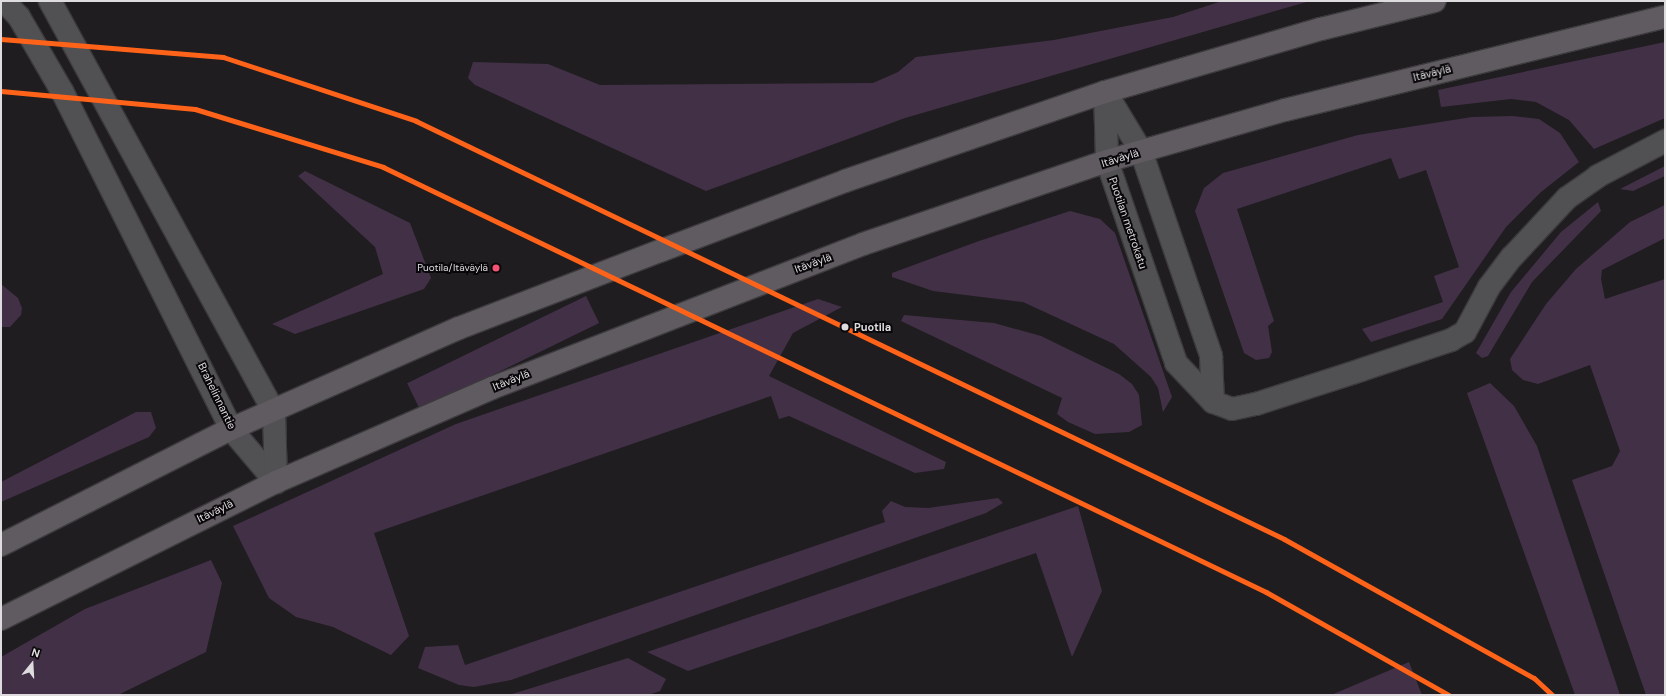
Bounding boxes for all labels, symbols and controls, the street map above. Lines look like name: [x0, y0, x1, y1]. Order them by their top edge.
street label: Itäväylä: [1412, 62, 1452, 84]
street label: Itäväylä: [1100, 146, 1140, 170]
street label: Puotilan metrokatu: [1106, 175, 1150, 271]
street label: Itäväylä: [793, 250, 833, 276]
place label: Puotila/Itäväylä: [417, 262, 488, 274]
marker: Puotila/Itäväylä: [491, 263, 501, 273]
marker: Puotila: [838, 320, 852, 334]
place label: Puotila: [854, 320, 891, 334]
street label: Brahelinnantie: [195, 361, 239, 431]
street label: Itäväylä: [491, 367, 531, 393]
street label: Itäväylä: [195, 497, 235, 525]
north arrow: [12, 644, 52, 684]
text: N: [30, 645, 42, 660]

